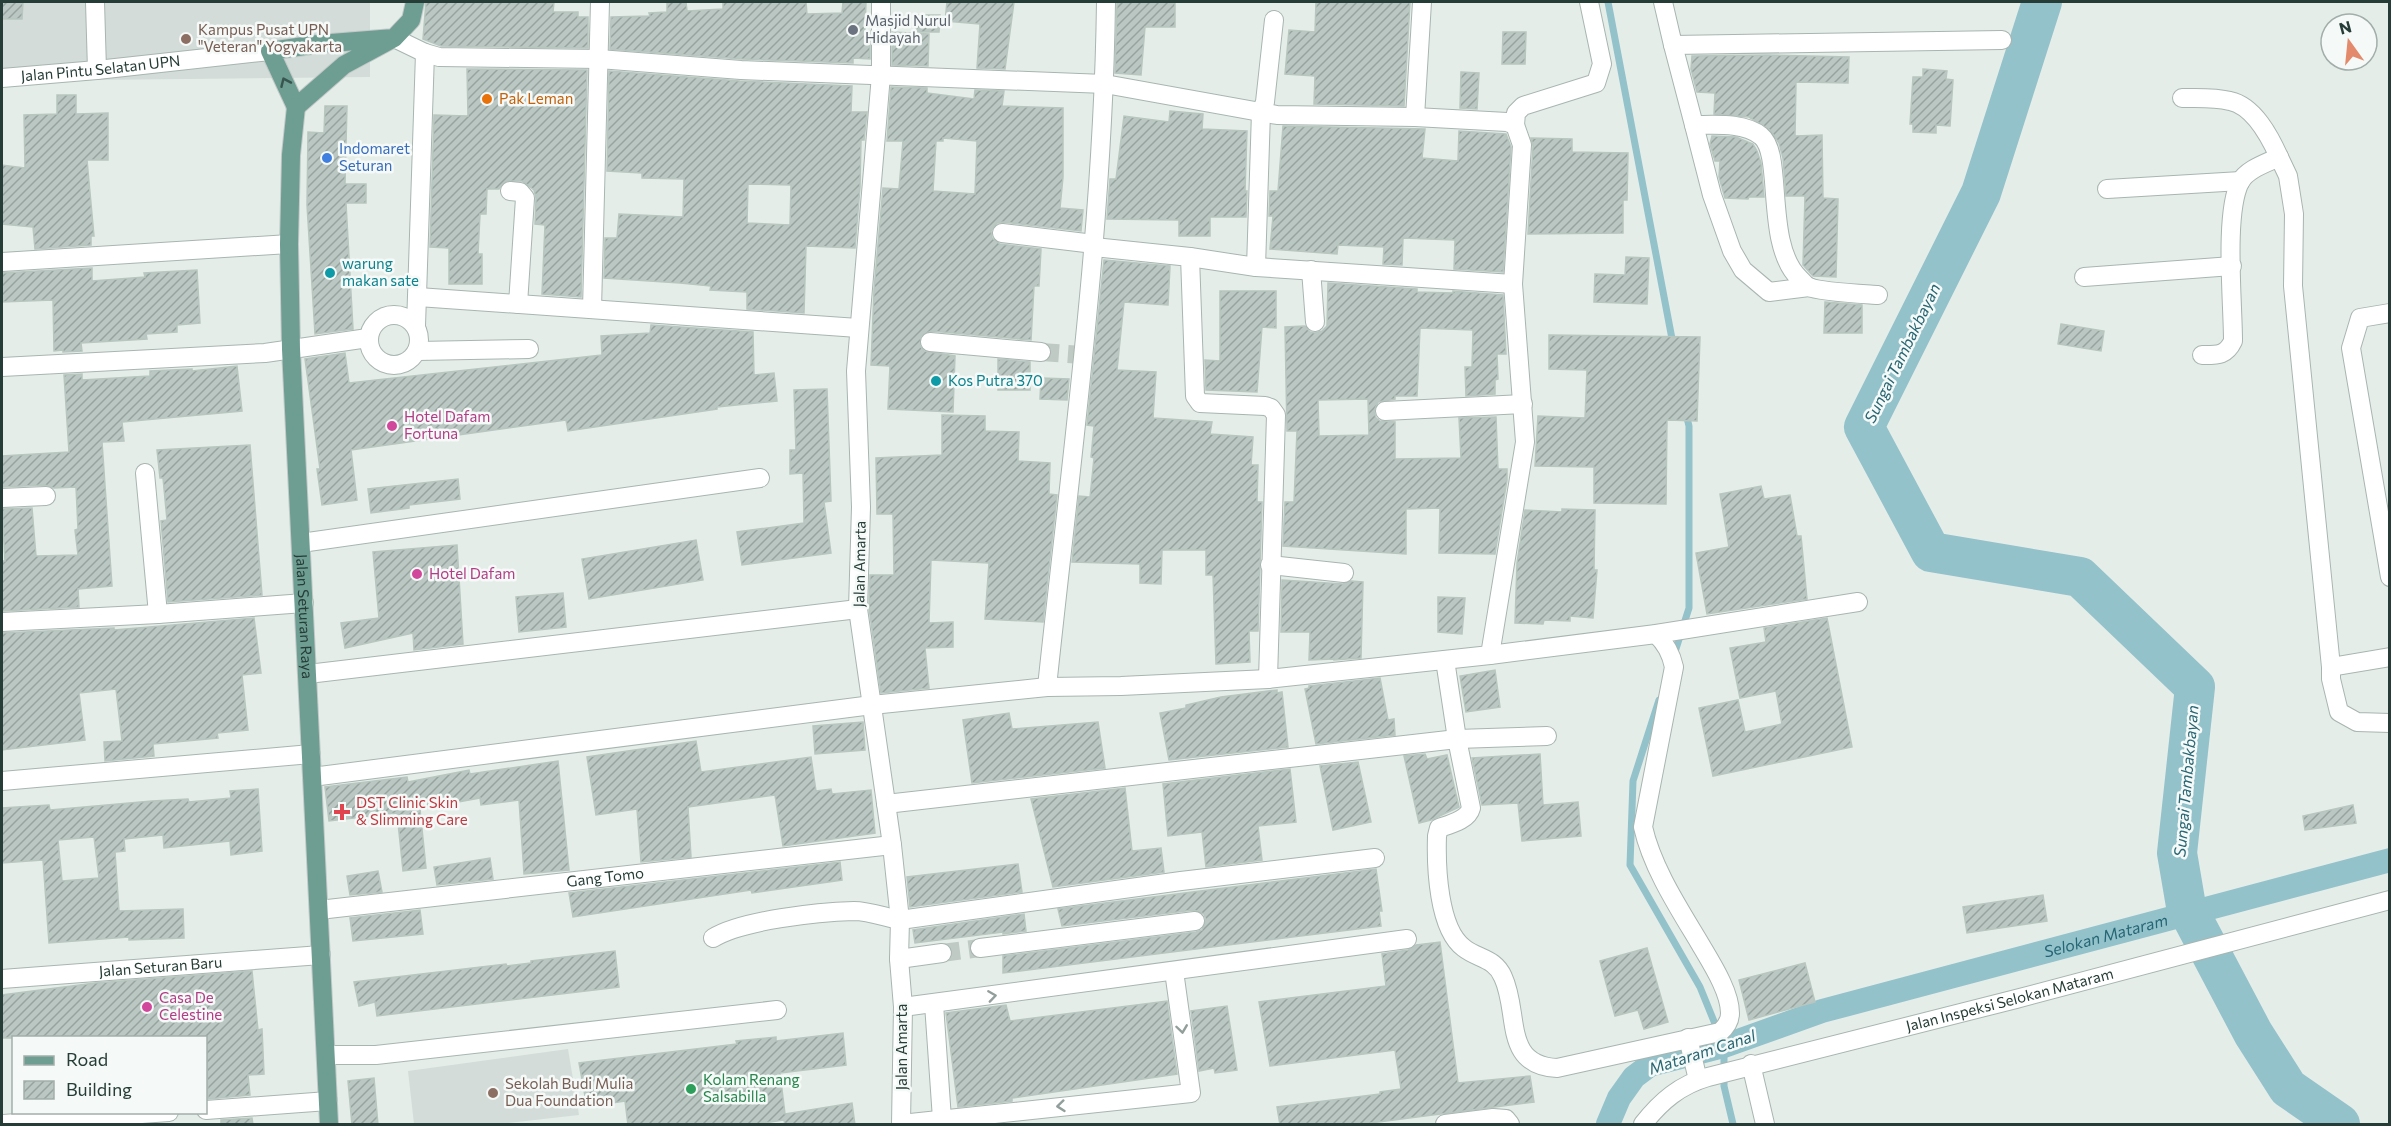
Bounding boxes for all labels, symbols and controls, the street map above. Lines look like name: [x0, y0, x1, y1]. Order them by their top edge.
place label: Masjid Nurul Hidayah: [865, 11, 951, 46]
north arrow: [2319, 12, 2379, 72]
text: N: [2337, 16, 2353, 38]
place label: Kampus Pusat UPN "Veteran" Yogyakarta: [198, 20, 342, 55]
marker: Masjid Nurul Hidayah: [846, 23, 860, 37]
marker: Kampus Pusat UPN "Veteran" Yogyakarta: [179, 32, 193, 46]
street label: Jalan Pintu Selatan UPN: [20, 51, 181, 84]
one-way arrow: [280, 78, 292, 89]
place label: Pak Leman: [499, 89, 573, 107]
marker: Pak Leman: [480, 92, 494, 106]
place label: Indomaret Seturan: [339, 139, 410, 174]
marker: Indomaret Seturan: [320, 151, 334, 165]
place label: warung makan sate: [342, 254, 419, 289]
marker: warung makan sate: [323, 266, 337, 280]
water label: Sungai Tambakbayan: [1860, 280, 1944, 425]
place label: Kos Putra 370: [948, 371, 1043, 389]
marker: Kos Putra 370: [929, 374, 943, 388]
place label: Hotel Dafam Fortuna: [404, 407, 490, 442]
marker: Hotel Dafam Fortuna: [385, 419, 399, 433]
street label: Jalan Amarta: [849, 521, 869, 607]
street label: Jalan Seturan Raya: [293, 553, 317, 679]
place label: Hotel Dafam: [429, 564, 515, 582]
marker: Hotel Dafam: [410, 567, 424, 581]
water label: Sungai Tambakbayan: [2169, 704, 2202, 858]
place label: DST Clinic Skin & Slimming Care: [356, 793, 468, 828]
marker: DST Clinic Skin & Slimming Care: [333, 803, 351, 821]
street label: Gang Tomo: [565, 863, 645, 890]
water label: Selokan Mataram: [2041, 910, 2170, 961]
street label: Jalan Seturan Baru: [98, 952, 223, 980]
street label: Jalan Inspeksi Selokan Mataram: [1904, 964, 2115, 1035]
place label: Casa De Celestine: [159, 988, 222, 1023]
one-way arrow: [987, 990, 996, 1002]
marker: Casa De Celestine: [140, 1000, 154, 1014]
street label: Jalan Amarta: [892, 1004, 910, 1090]
one-way arrow: [1176, 1024, 1188, 1033]
water label: Mataram Canal: [1646, 1025, 1758, 1078]
legend: [12, 1036, 207, 1114]
text: Road: [66, 1048, 108, 1070]
place label: Kolam Renang Salsabilla: [703, 1070, 800, 1105]
place label: Sekolah Budi Mulia Dua Foundation: [505, 1074, 633, 1109]
text: Building: [66, 1078, 132, 1100]
marker: Kolam Renang Salsabilla: [684, 1082, 698, 1096]
marker: Sekolah Budi Mulia Dua Foundation: [486, 1086, 500, 1100]
one-way arrow: [1057, 1099, 1066, 1112]

